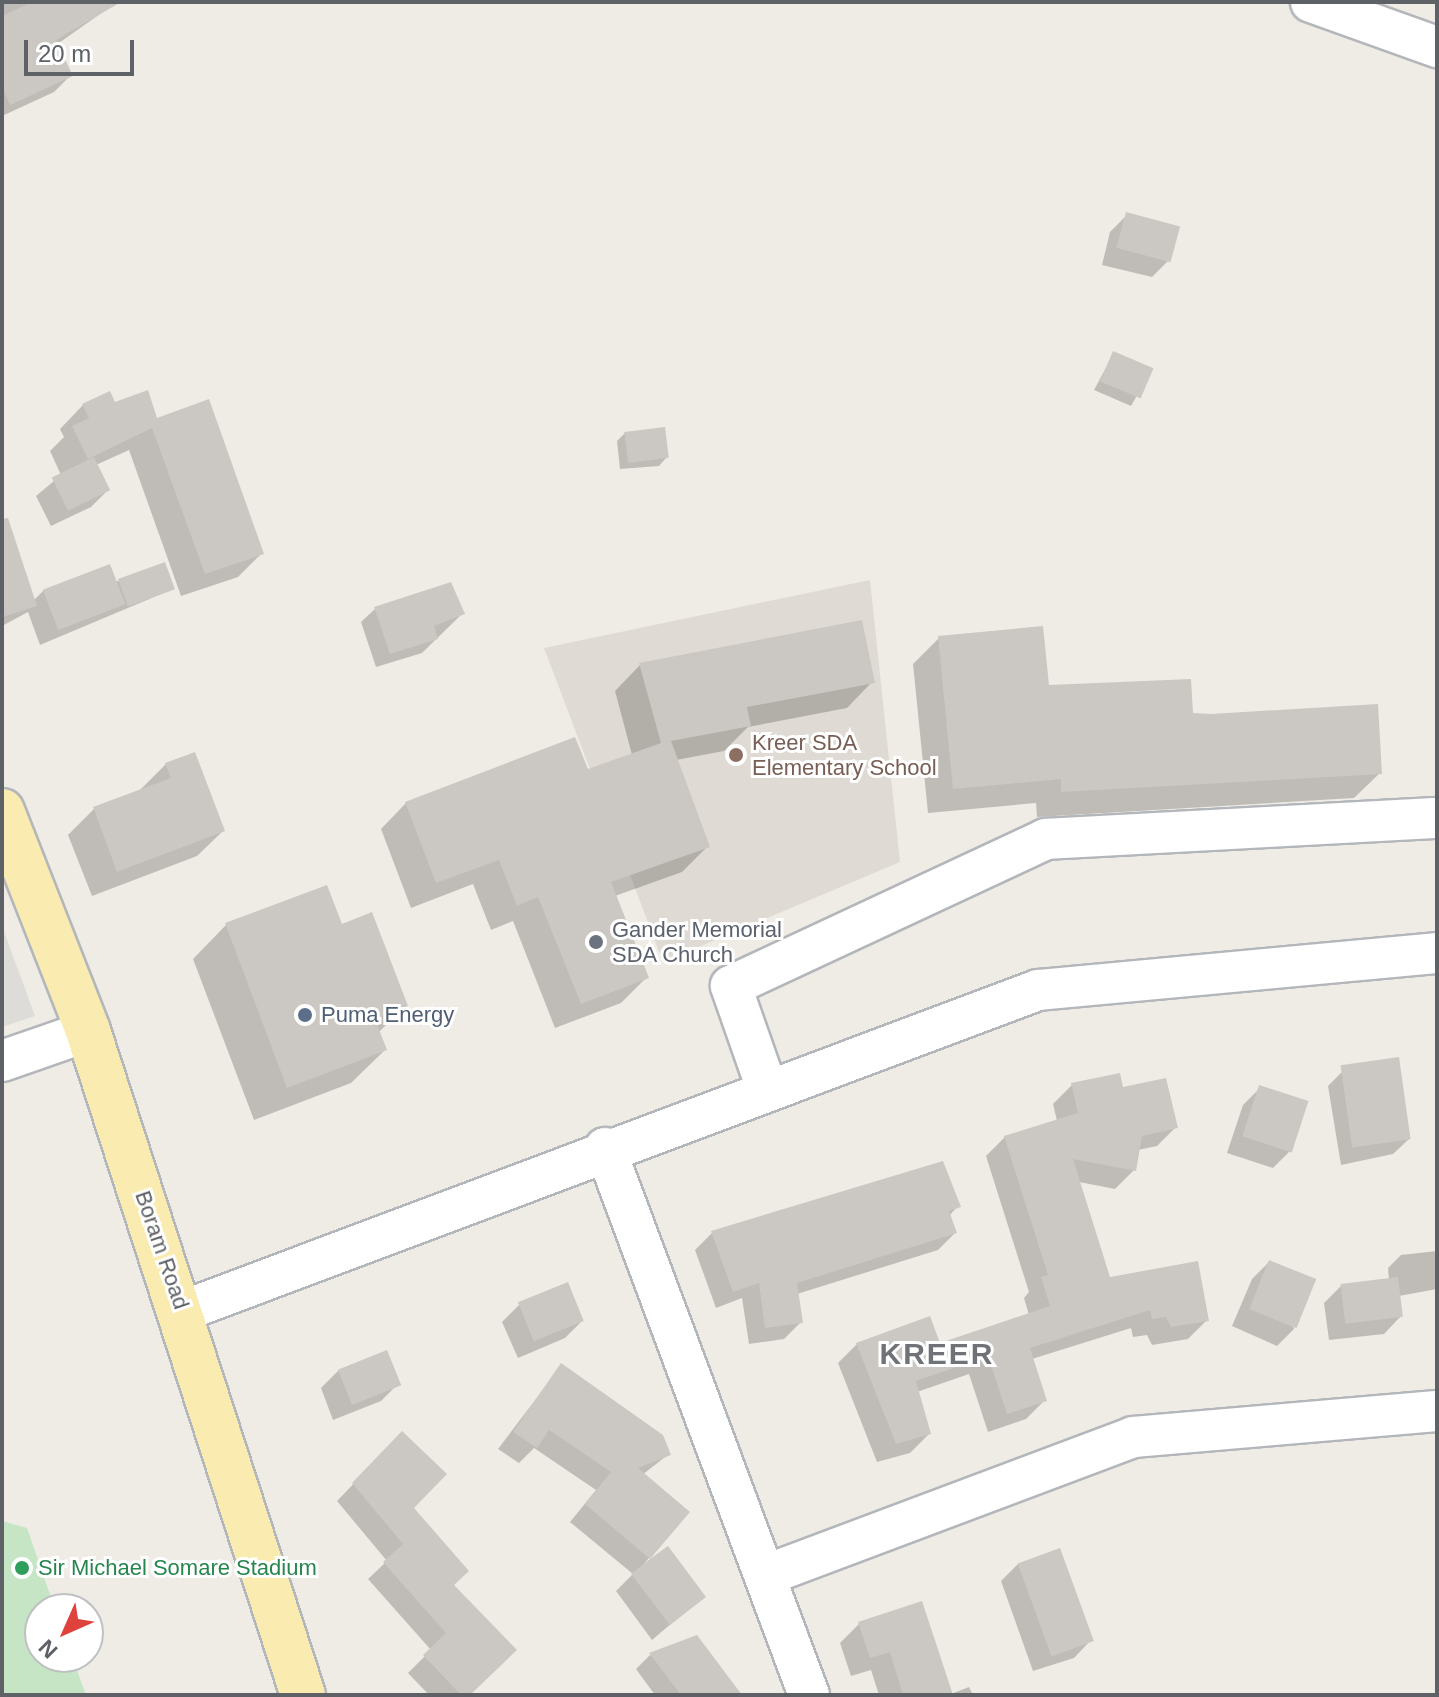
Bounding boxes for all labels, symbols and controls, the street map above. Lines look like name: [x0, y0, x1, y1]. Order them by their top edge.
scale bar: [28, 24, 138, 74]
text: 20 m: [38, 40, 91, 67]
place label: Kreer SDA Elementary School: [752, 729, 937, 780]
marker: Kreer SDA Elementary School: [727, 746, 745, 764]
place label: Gander Memorial SDA Church: [612, 916, 782, 968]
marker: Gander Memorial SDA Church: [587, 933, 605, 951]
place label: Puma Energy: [321, 1002, 454, 1028]
marker: Puma Energy: [296, 1006, 314, 1024]
street label: Boram Road: [129, 1187, 195, 1313]
district label: KREER: [879, 1336, 995, 1372]
place label: Sir Michael Somare Stadium: [38, 1555, 317, 1581]
marker: Sir Michael Somare Stadium: [13, 1559, 31, 1577]
north arrow: [24, 1593, 104, 1673]
text: N: [34, 1634, 63, 1663]

